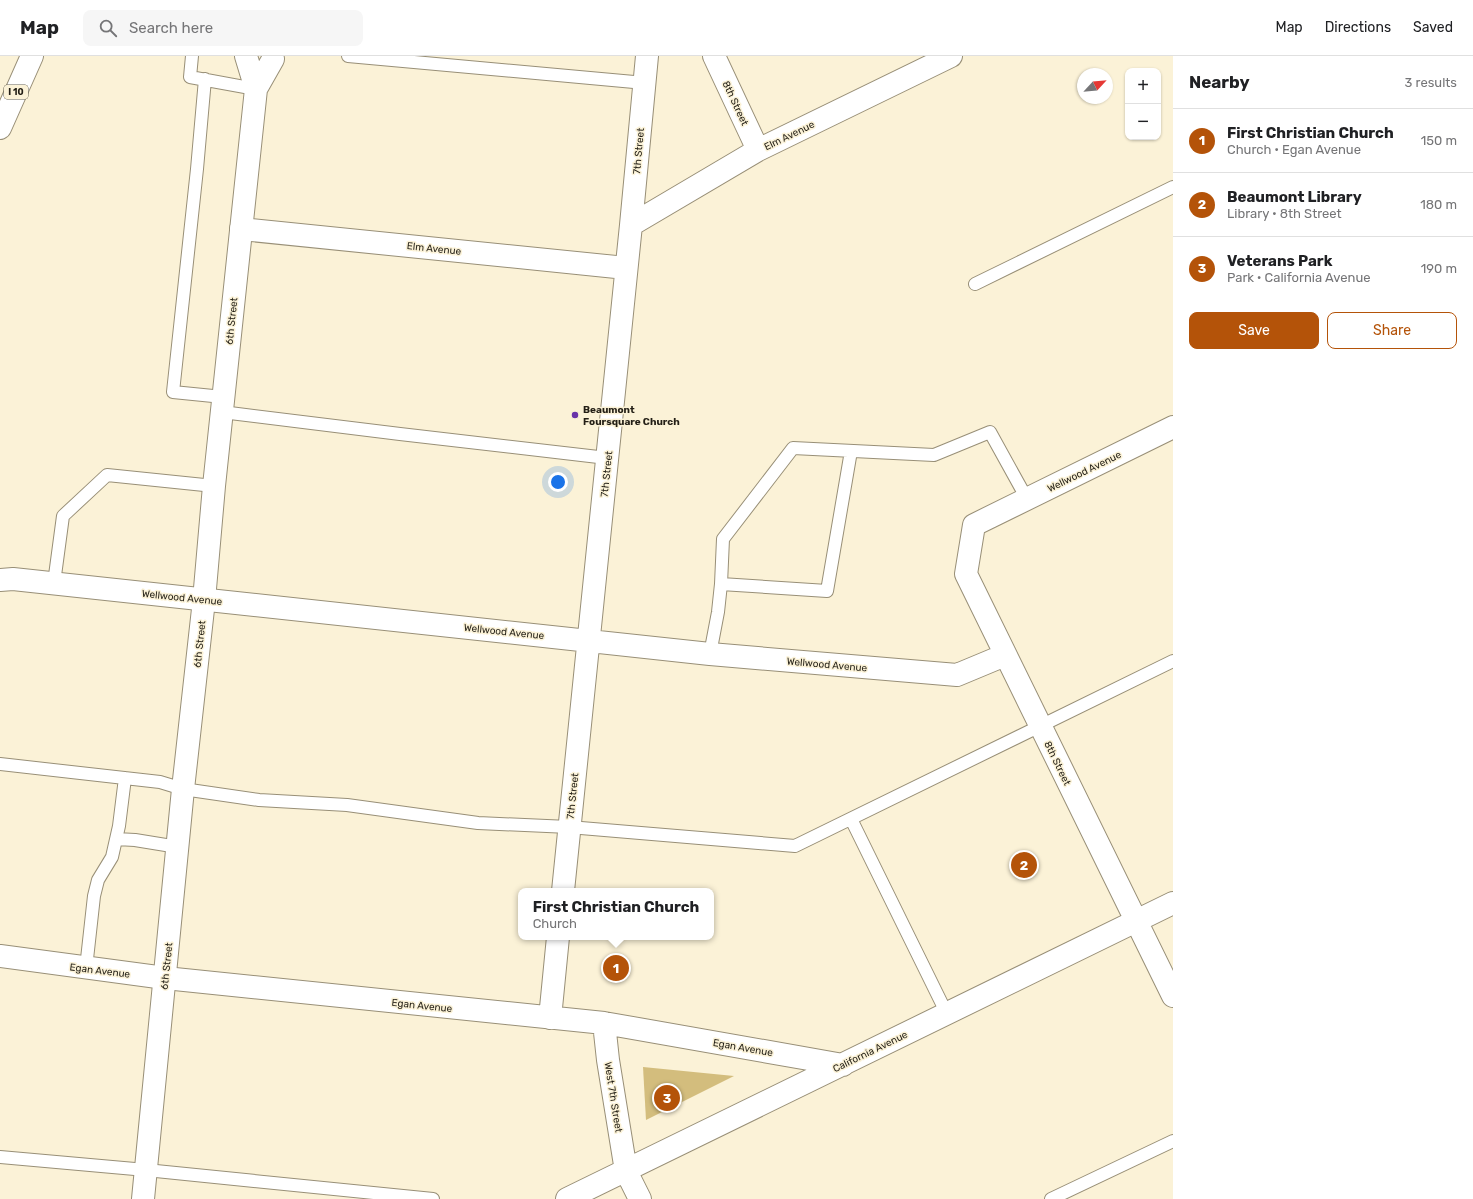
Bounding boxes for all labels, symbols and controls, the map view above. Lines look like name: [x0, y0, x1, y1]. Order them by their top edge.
search box: [83, 10, 363, 46]
text: Map: [20, 16, 59, 39]
icon: search: [97, 17, 119, 39]
text: Search here: [129, 19, 213, 37]
text: Map: [1276, 19, 1303, 36]
text: Directions: [1325, 19, 1391, 36]
text: Saved: [1413, 19, 1453, 36]
north arrow: [1077, 68, 1113, 104]
map controls: [1125, 68, 1161, 140]
button: +: [1125, 68, 1161, 104]
text: Nearby: [1189, 72, 1250, 92]
text: 3 results: [1405, 75, 1457, 90]
street label: 8th Street: [720, 79, 751, 128]
road number: I 10: [4, 85, 28, 99]
button: −: [1125, 104, 1161, 140]
street label: Elm Avenue: [762, 118, 817, 153]
text: First Christian Church: [1227, 124, 1394, 142]
street label: 7th Street: [631, 127, 647, 175]
text: 1: [1199, 133, 1205, 148]
text: 150 m: [1421, 133, 1457, 148]
text: Church · Egan Avenue: [1227, 142, 1361, 157]
text: Beaumont Library: [1227, 188, 1362, 206]
text: 2: [1198, 197, 1206, 212]
text: 180 m: [1420, 197, 1457, 212]
text: Library · 8th Street: [1227, 206, 1342, 221]
street label: Elm Avenue: [406, 240, 462, 258]
text: Veterans Park: [1227, 252, 1332, 270]
text: 3: [1198, 261, 1206, 276]
text: 190 m: [1421, 261, 1457, 276]
text: Park · California Avenue: [1227, 270, 1371, 285]
street label: 6th Street: [224, 297, 240, 345]
button: Save: [1189, 312, 1319, 349]
button: Share: [1327, 312, 1457, 349]
place label: Beaumont Foursquare Church: [583, 404, 680, 428]
marker: Beaumont Foursquare Church: [570, 410, 580, 420]
street label: Wellwood Avenue: [1045, 449, 1124, 495]
street label: 7th Street: [599, 450, 615, 498]
your location: [548, 472, 568, 492]
street label: Wellwood Avenue: [141, 588, 223, 608]
street label: 6th Street: [192, 620, 208, 668]
street label: Wellwood Avenue: [463, 622, 545, 642]
street label: Wellwood Avenue: [786, 655, 868, 675]
street label: 8th Street: [1041, 739, 1073, 788]
street label: 7th Street: [565, 772, 581, 820]
pin: 2: [1011, 850, 1037, 880]
popup: [518, 888, 714, 940]
text: First Christian Church: [533, 898, 699, 916]
text: Church: [533, 916, 577, 931]
street label: 6th Street: [159, 942, 175, 990]
pin: 1: [603, 953, 629, 983]
street label: Egan Avenue: [69, 961, 131, 981]
street label: Egan Avenue: [391, 997, 453, 1015]
street label: California Avenue: [831, 1028, 910, 1075]
street label: Egan Avenue: [712, 1037, 774, 1059]
street label: West 7th Street: [602, 1061, 625, 1133]
pin: 3: [654, 1083, 680, 1113]

